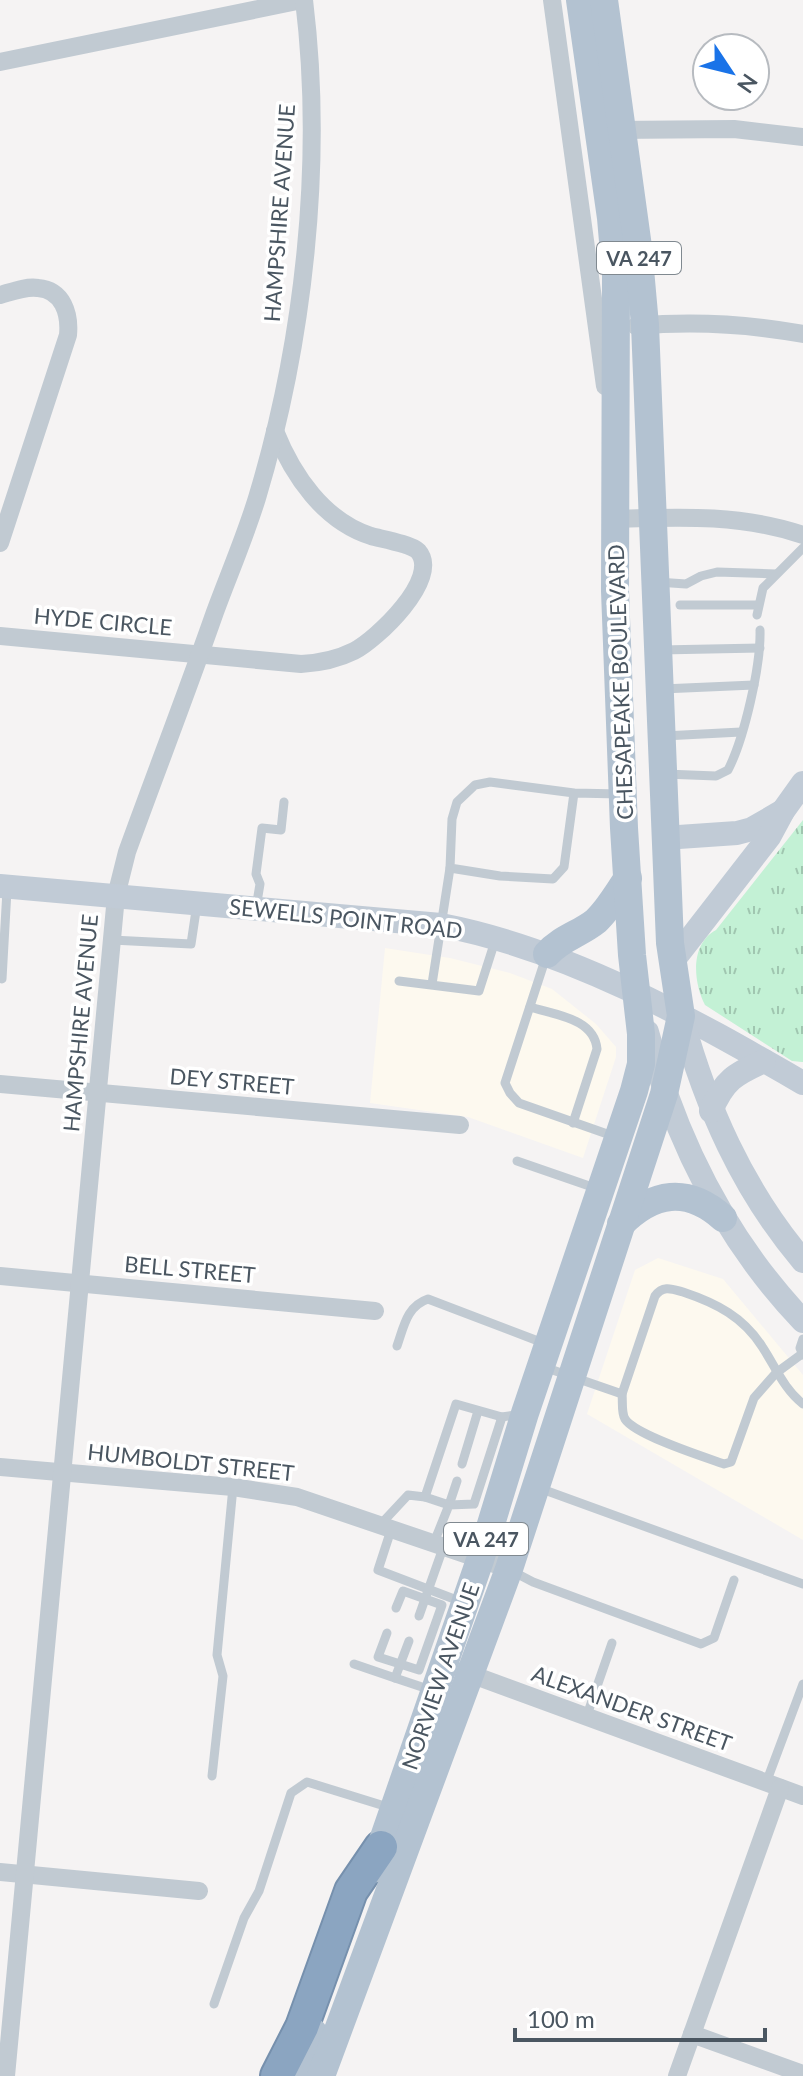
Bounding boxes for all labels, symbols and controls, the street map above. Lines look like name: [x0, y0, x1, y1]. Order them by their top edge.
north arrow: [691, 32, 771, 112]
text: N: [732, 69, 764, 98]
street label: HAMPSHIRE AVENUE: [258, 103, 300, 323]
road number: VA 247: [597, 242, 681, 274]
street label: CHESAPEAKE BOULEVARD: [602, 544, 638, 820]
street label: HYDE CIRCLE: [33, 602, 173, 640]
street label: SEWELLS POINT ROAD: [228, 892, 464, 944]
street label: HAMPSHIRE AVENUE: [57, 913, 103, 1133]
street label: DEY STREET: [169, 1062, 295, 1100]
street label: BELL STREET: [123, 1250, 257, 1288]
street label: HUMBOLDT STREET: [86, 1438, 296, 1486]
road number: VA 247: [444, 1523, 528, 1555]
street label: NORVIEW AVENUE: [395, 1579, 485, 1773]
street label: ALEXANDER STREET: [528, 1659, 736, 1757]
scale bar: [515, 1992, 765, 2042]
text: 100 m: [527, 2004, 595, 2033]

